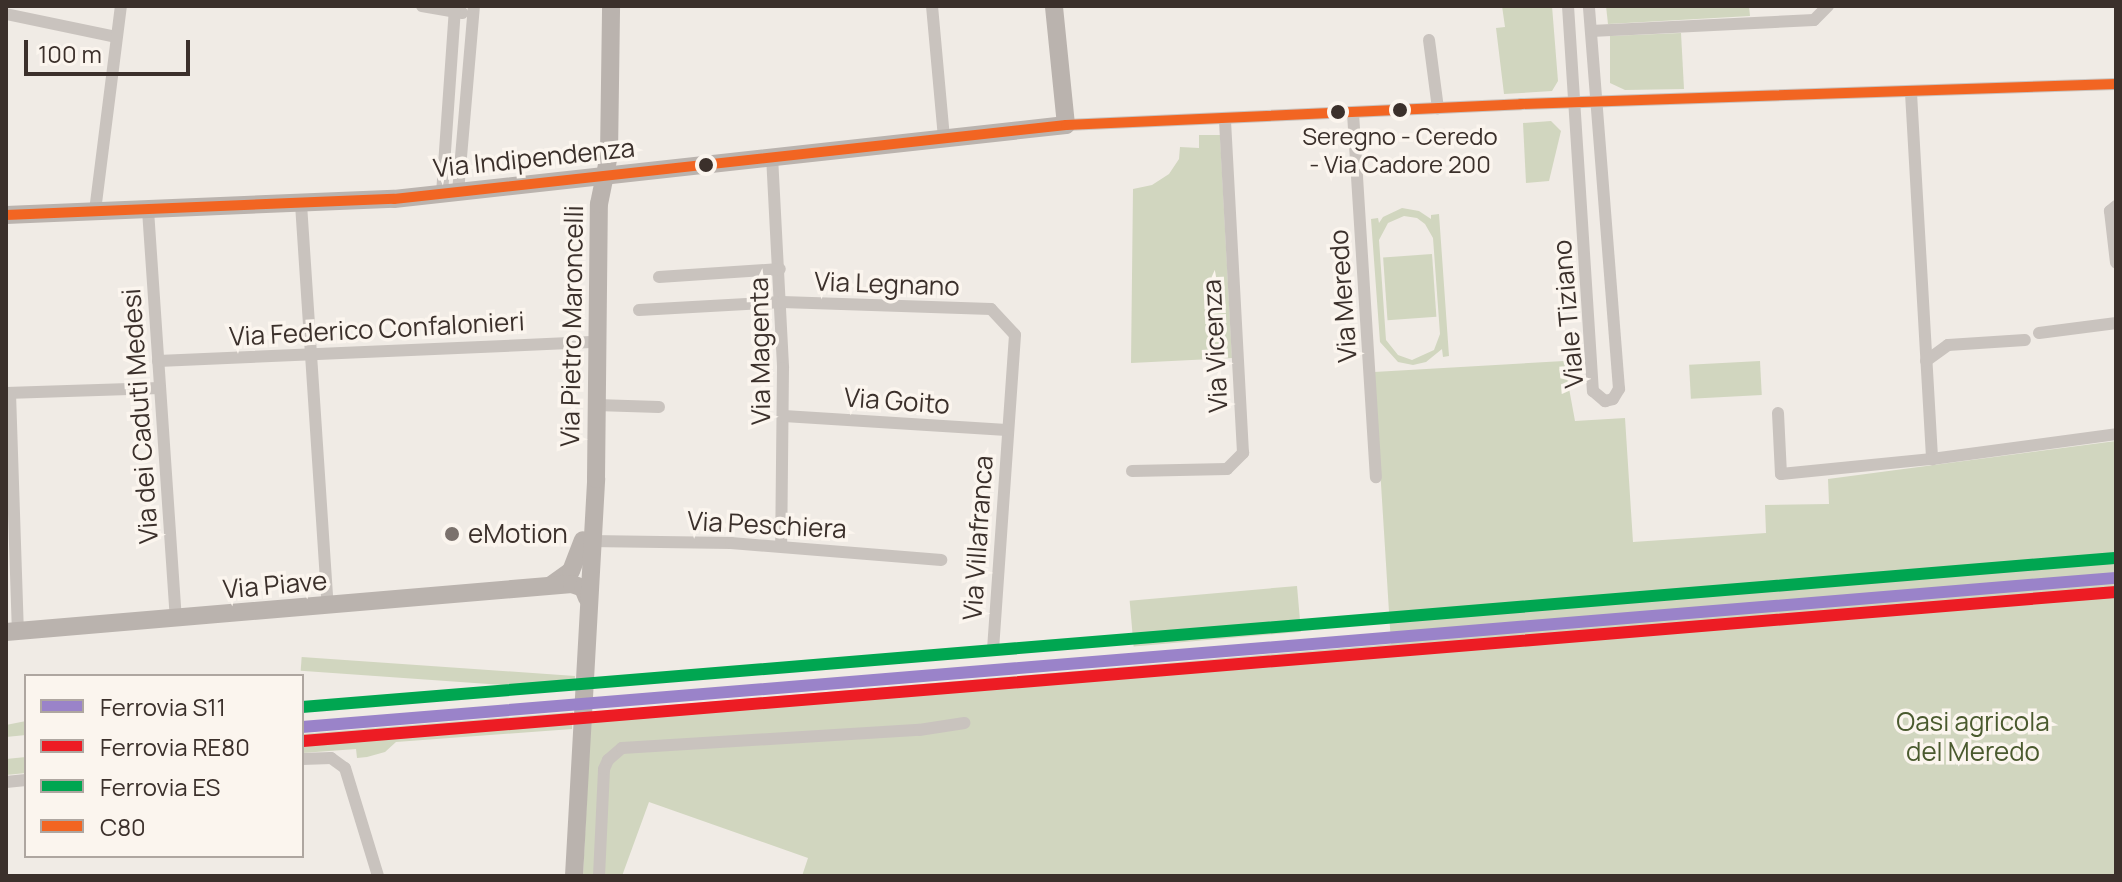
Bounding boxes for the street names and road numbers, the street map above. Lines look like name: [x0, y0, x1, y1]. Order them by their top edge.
street label: Via Indipendenza: [432, 132, 636, 184]
street label: Via Pietro Maroncelli: [554, 205, 590, 447]
street label: Via Meredo: [1323, 229, 1363, 363]
street label: Viale Tiziano: [1546, 239, 1590, 389]
street label: Via Legnano: [814, 266, 960, 302]
street label: Via Magenta: [743, 277, 777, 425]
street label: Via Vicenza: [1196, 278, 1234, 414]
street label: Via dei Caduti Medesi: [116, 287, 164, 545]
street label: Via Federico Confalonieri: [229, 306, 525, 352]
street label: Via Goito: [843, 382, 951, 420]
street label: Via Villafranca: [957, 454, 999, 622]
street label: Via Peschiera: [686, 505, 848, 545]
street label: Via Piave: [222, 565, 328, 605]

